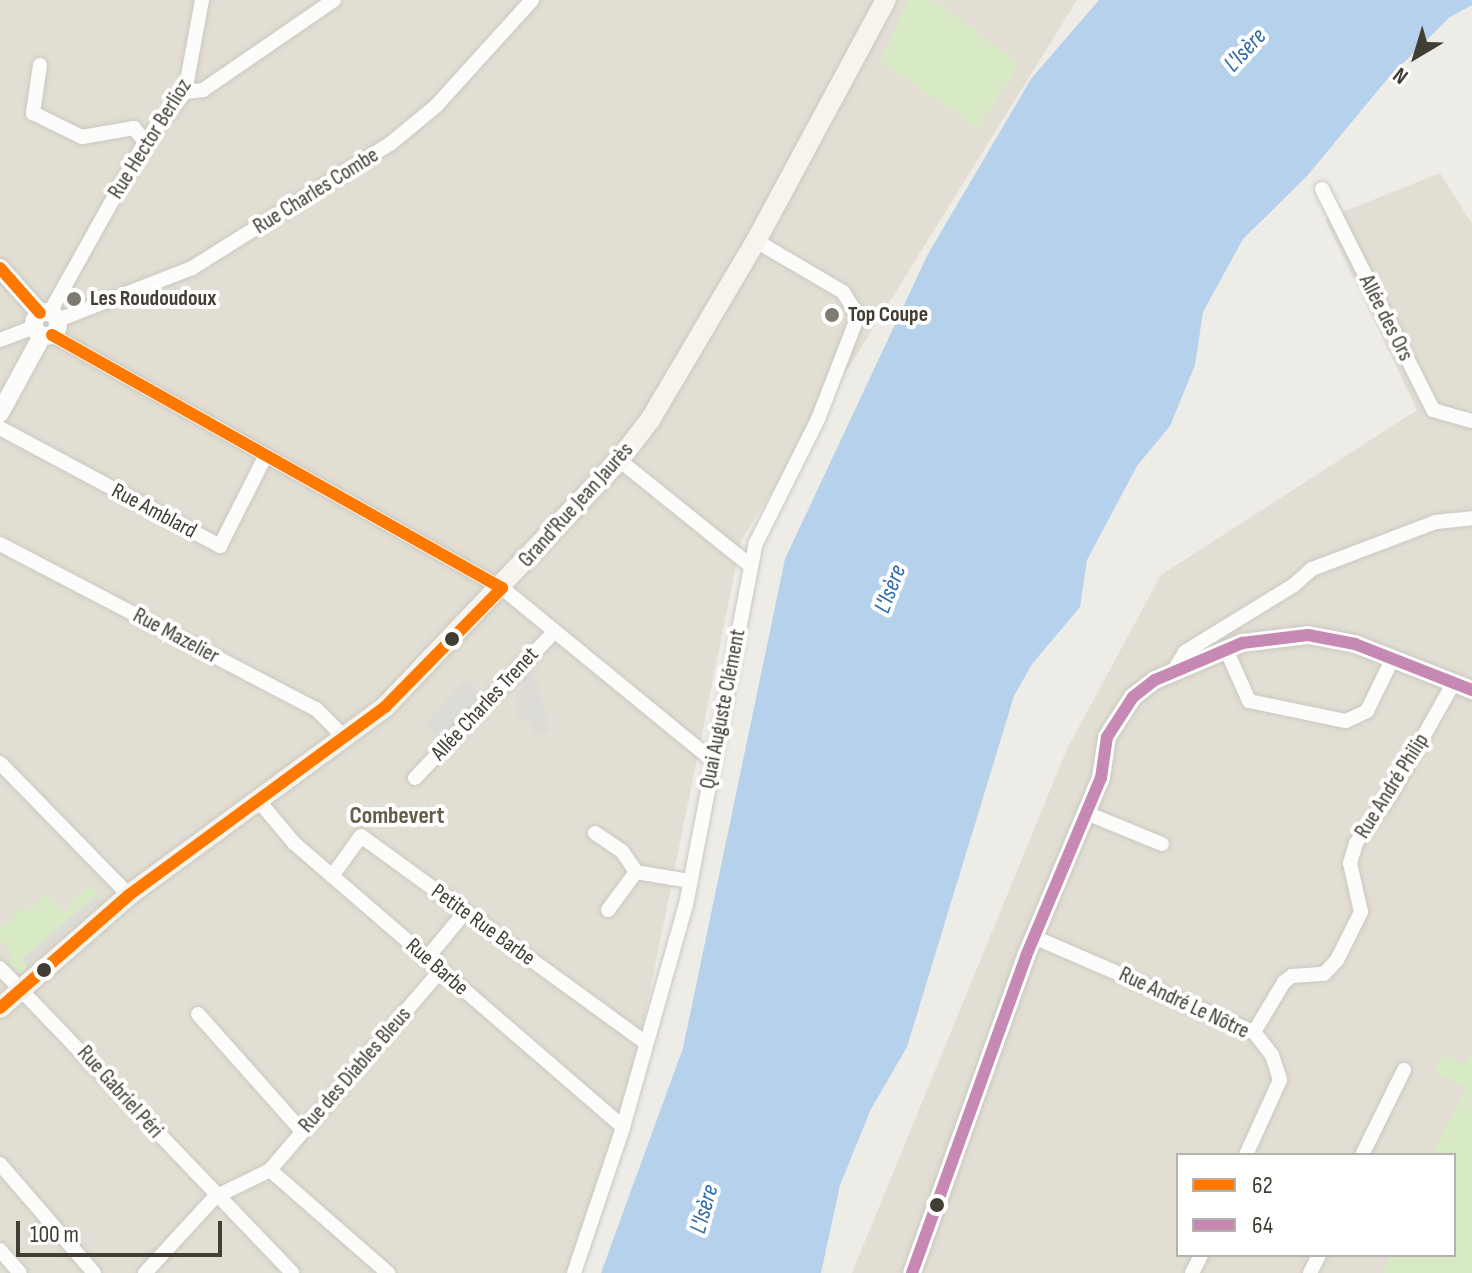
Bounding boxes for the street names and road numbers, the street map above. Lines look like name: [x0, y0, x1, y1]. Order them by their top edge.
street label: Rue Hector Berlioz: [103, 74, 197, 204]
street label: Rue Charles Combe: [249, 142, 383, 240]
street label: Allée des Ors: [1353, 270, 1419, 366]
street label: Grand'Rue Jean Jaurès: [513, 437, 639, 573]
street label: Rue Amblard: [107, 478, 201, 544]
street label: Rue Mazelier: [129, 602, 223, 670]
street label: Quai Auguste Clément: [695, 627, 751, 791]
street label: Allée Charles Trenet: [426, 642, 544, 766]
street label: Rue André Philip: [1349, 729, 1435, 843]
street label: Petite Rue Barbe: [426, 878, 540, 972]
street label: Rue Barbe: [400, 933, 474, 1001]
street label: Rue André Le Nôtre: [1115, 961, 1253, 1045]
street label: Rue des Diables Bleus: [293, 1002, 417, 1138]
street label: Rue Gabriel Péri: [72, 1040, 168, 1144]

